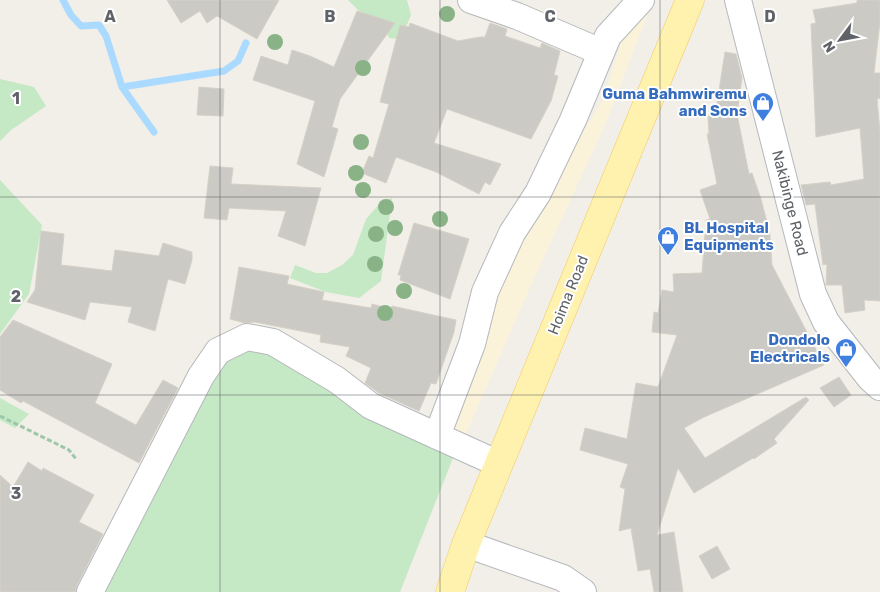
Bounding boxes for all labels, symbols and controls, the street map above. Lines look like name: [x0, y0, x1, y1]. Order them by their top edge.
text: A: [104, 7, 116, 26]
text: B: [324, 7, 336, 26]
text: C: [544, 7, 556, 26]
text: D: [764, 7, 776, 26]
north arrow: [815, 15, 865, 65]
text: N: [820, 38, 839, 55]
place label: Guma Bahmwiremu and Sons: [602, 85, 747, 120]
text: 1: [12, 89, 20, 108]
shop icon: Guma Bahmwiremu and Sons: [751, 91, 775, 122]
street label: Nakibinge Road: [768, 148, 812, 258]
place label: BL Hospital Equipments: [684, 219, 774, 254]
shop icon: BL Hospital Equipments: [656, 225, 680, 256]
street label: Hoima Road: [544, 253, 592, 337]
text: 2: [11, 287, 21, 306]
place label: Dondolo Electricals: [750, 331, 830, 366]
shop icon: Dondolo Electricals: [834, 337, 858, 368]
text: 3: [11, 484, 21, 503]

